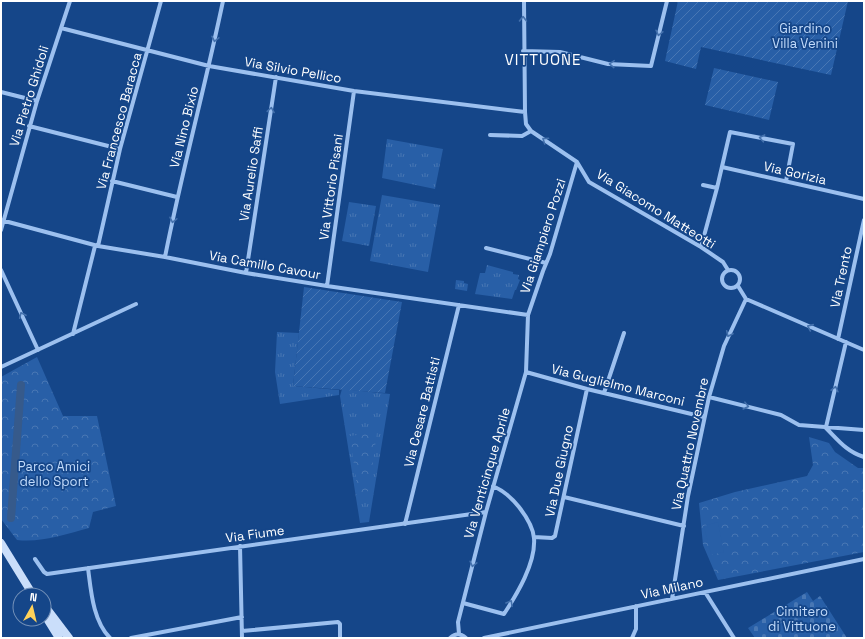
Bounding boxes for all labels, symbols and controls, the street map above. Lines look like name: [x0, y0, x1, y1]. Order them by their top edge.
one-way arrow: [519, 16, 527, 22]
park label: Giardino Villa Venini: [772, 20, 838, 52]
one-way arrow: [655, 30, 664, 37]
one-way arrow: [211, 36, 219, 42]
street label: Via Pietro Ghidoli: [6, 43, 52, 149]
street label: Via Francesco Baracca: [92, 50, 146, 192]
district label: VITTUONE: [504, 50, 582, 69]
street label: Via Silvio Pellico: [243, 53, 343, 87]
one-way arrow: [609, 59, 615, 68]
street label: Via Nino Bixio: [166, 84, 202, 170]
one-way arrow: [266, 107, 275, 113]
street label: Via Aurelio Saffi: [235, 125, 267, 223]
street label: Via Vittorio Pisani: [315, 133, 347, 241]
one-way arrow: [759, 134, 765, 143]
one-way arrow: [542, 137, 549, 145]
street label: Via Gorizia: [762, 157, 829, 189]
street label: Via Giacomo Matteotti: [593, 165, 719, 253]
street label: Via Giampiero Pozzi: [516, 176, 570, 296]
one-way arrow: [169, 217, 177, 224]
street label: Via Trento: [826, 245, 856, 309]
street label: Via Camillo Cavour: [208, 247, 322, 283]
one-way arrow: [19, 311, 27, 319]
one-way arrow: [806, 324, 814, 332]
one-way arrow: [726, 330, 734, 338]
street label: Via Cesare Battisti: [400, 355, 444, 469]
street label: Via Guglielmo Marconi: [549, 360, 687, 410]
street label: Via Quattro Novembre: [668, 376, 712, 512]
one-way arrow: [830, 386, 838, 392]
one-way arrow: [743, 402, 750, 410]
street label: Via Venticinque Aprile: [460, 405, 514, 541]
street label: Via Due Giugno: [541, 423, 577, 519]
park label: Parco Amici dello Sport: [18, 458, 90, 490]
street label: Via Fiume: [225, 521, 285, 547]
one-way arrow: [469, 560, 477, 567]
street label: Via Milano: [639, 573, 705, 603]
north arrow: [12, 587, 52, 627]
text: N: [29, 590, 38, 605]
one-way arrow: [506, 600, 513, 608]
park label: Cimitero di Vittuone: [768, 603, 836, 635]

